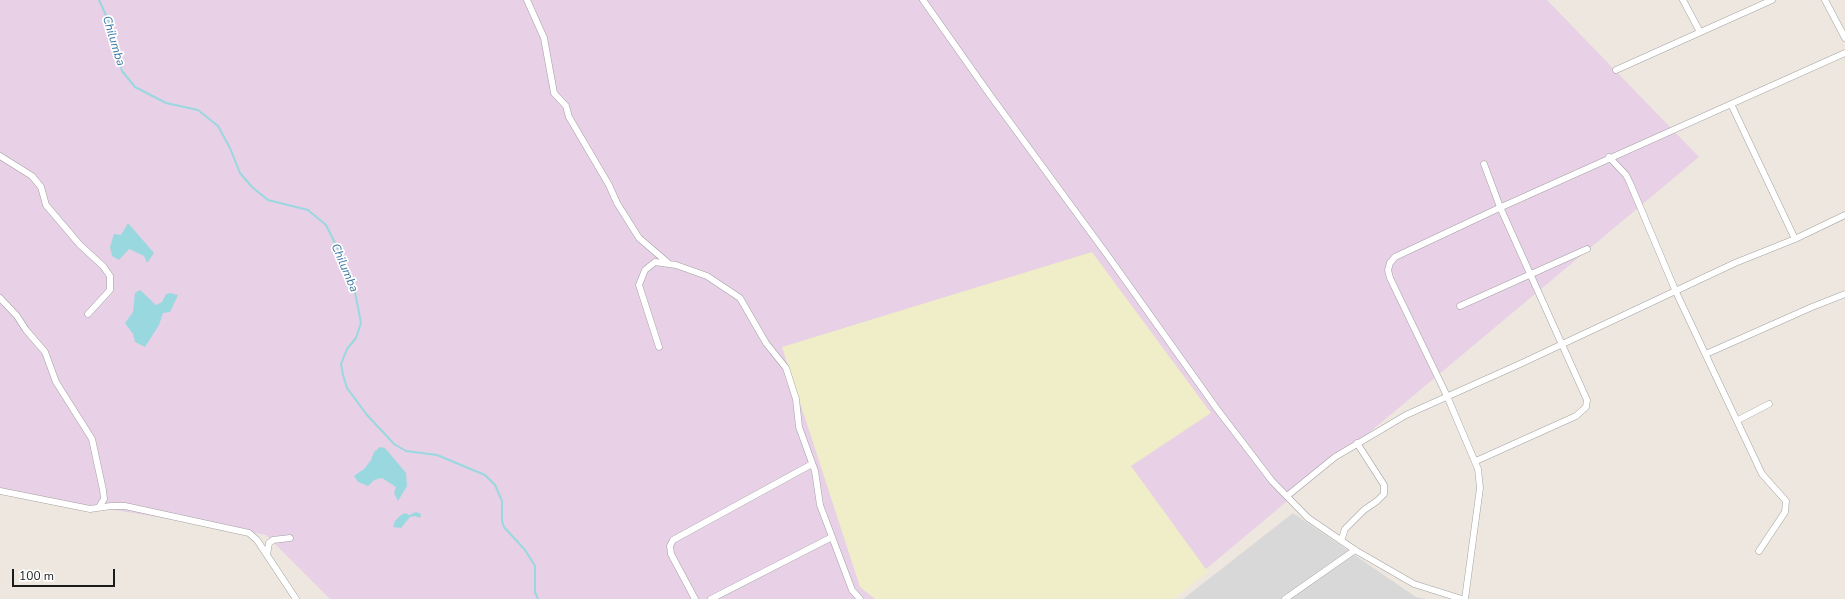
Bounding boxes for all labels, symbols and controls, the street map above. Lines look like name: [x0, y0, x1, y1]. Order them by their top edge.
water label: Chilumba: [99, 14, 127, 68]
water label: Chilumba: [327, 241, 361, 295]
scale bar: [14, 561, 117, 587]
text: 100 m: [19, 568, 54, 584]

